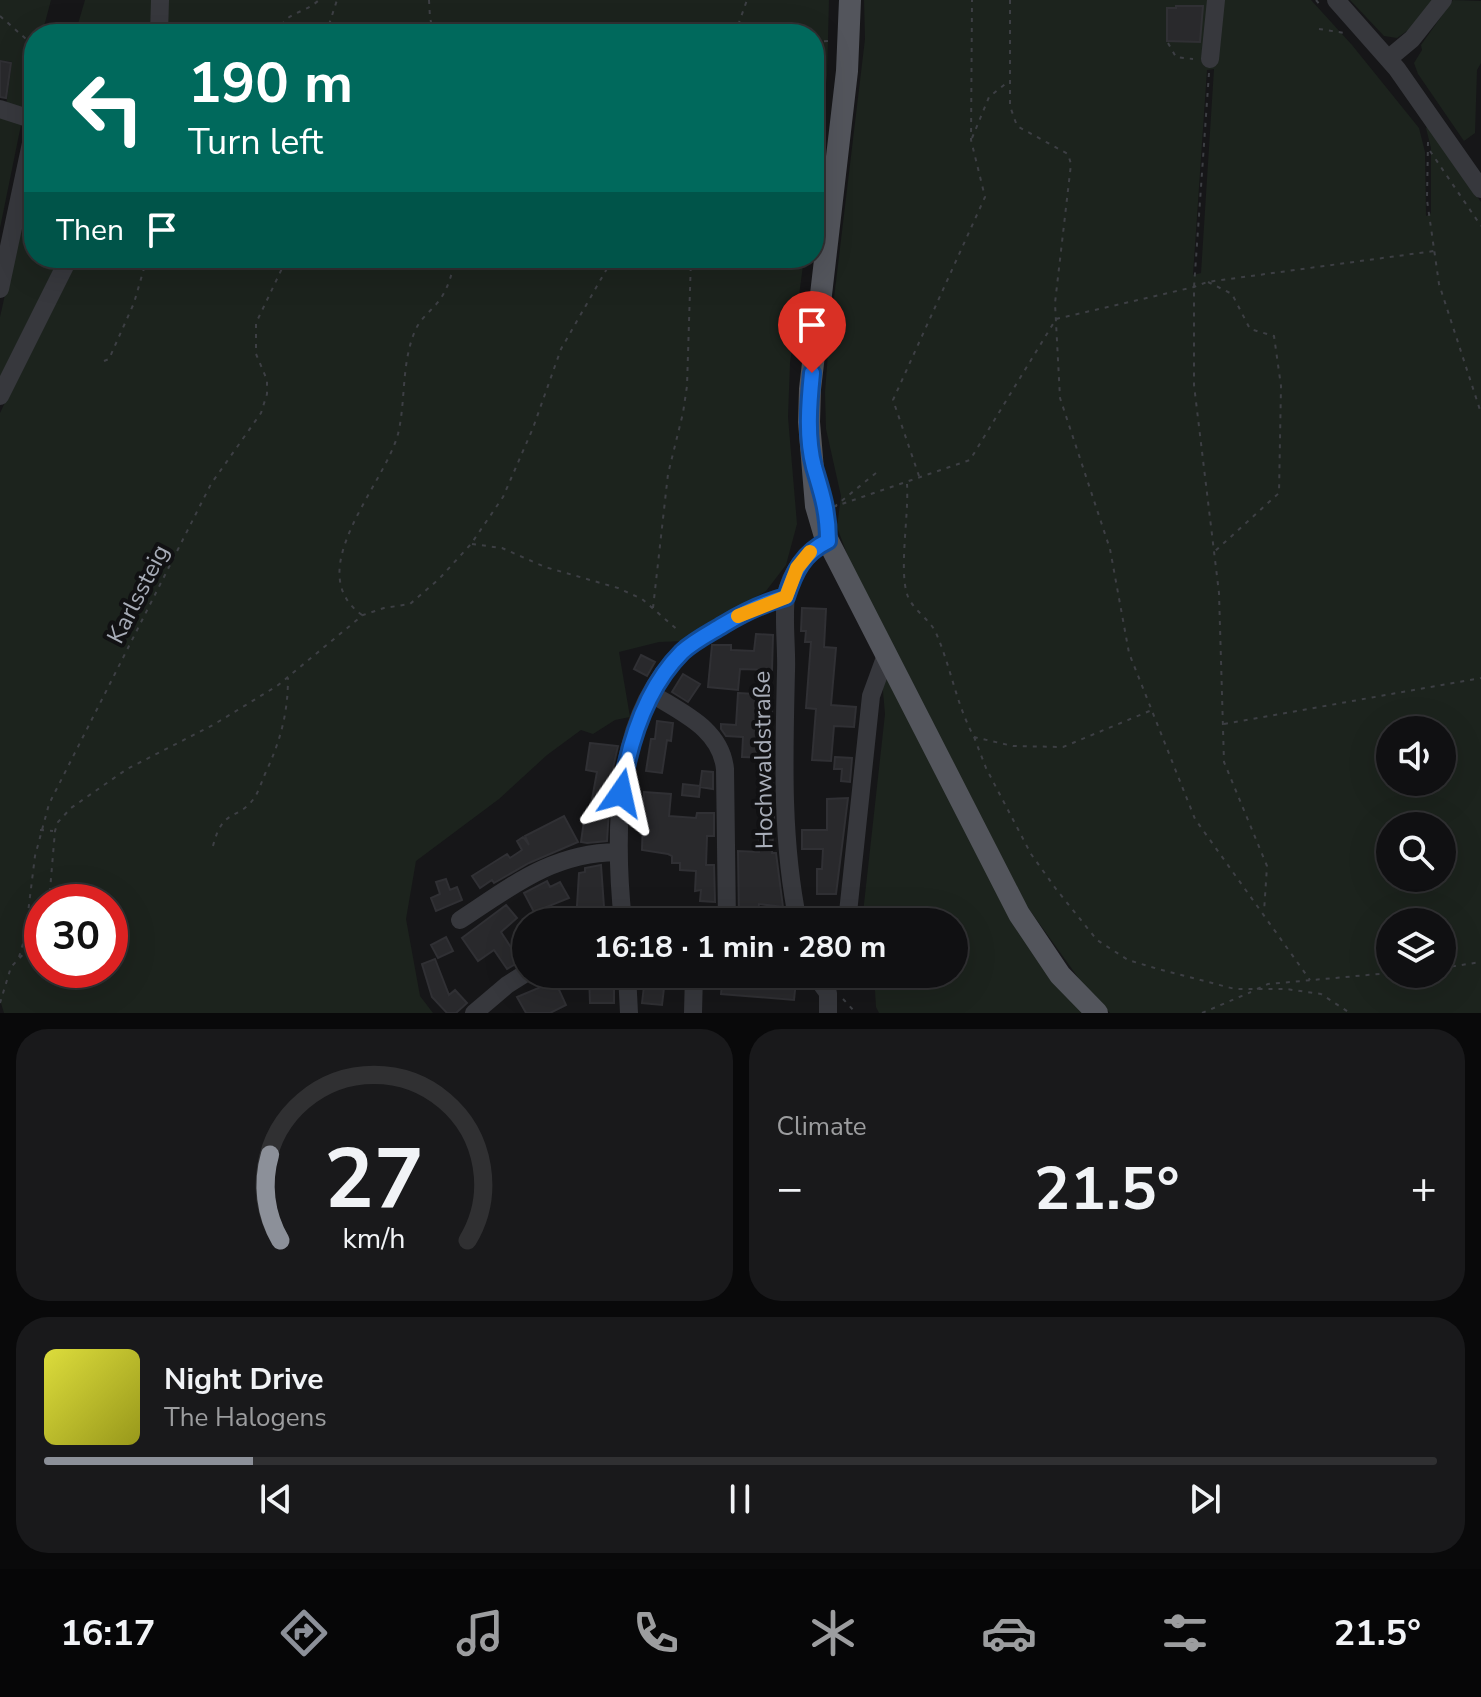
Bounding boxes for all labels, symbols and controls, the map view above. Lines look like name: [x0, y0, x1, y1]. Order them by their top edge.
text: 190 m: [188, 45, 353, 122]
icon: left: [56, 56, 160, 160]
text: Turn left: [188, 118, 323, 167]
icon: arrive: [140, 208, 184, 252]
text: Then: [56, 210, 124, 251]
pin: [778, 291, 846, 373]
icon: arrive: [790, 303, 834, 347]
street label: Karlssteig: [99, 539, 177, 649]
street label: Hochwaldstraße: [745, 671, 781, 849]
map controls: [1376, 716, 1456, 988]
button: sound: [1376, 716, 1456, 796]
position arrow: [579, 751, 663, 835]
button: search: [1376, 812, 1456, 892]
speed limit sign: 30: [24, 884, 128, 988]
button: layers: [1376, 908, 1456, 988]
text: 16:18 · 1 min · 280 m: [594, 927, 886, 968]
text: Climate: [777, 1109, 867, 1144]
text: 27: [324, 1123, 424, 1236]
text: 21.5°: [1034, 1148, 1180, 1230]
text: −: [777, 1159, 803, 1219]
text: +: [1411, 1159, 1437, 1219]
text: km/h: [343, 1219, 406, 1258]
text: Night Drive: [164, 1359, 323, 1400]
text: The Halogens: [164, 1400, 327, 1435]
icon: previous: [254, 1477, 298, 1521]
icon: pause: [718, 1477, 762, 1521]
icon: next: [1183, 1477, 1227, 1521]
icon: directions: [276, 1605, 332, 1661]
icon: music: [452, 1605, 508, 1661]
icon: phone: [628, 1605, 684, 1661]
icon: climate: [805, 1605, 861, 1661]
icon: car: [981, 1605, 1037, 1661]
icon: filters: [1157, 1605, 1213, 1661]
text: 16:17: [60, 1609, 155, 1658]
text: 21.5°: [1333, 1609, 1421, 1658]

